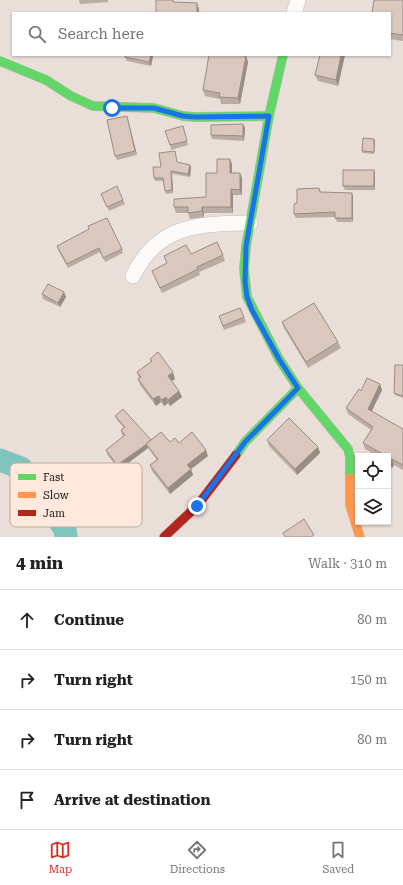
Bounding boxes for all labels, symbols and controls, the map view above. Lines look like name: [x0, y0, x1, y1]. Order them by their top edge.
search box: [12, 12, 391, 56]
icon: search: [26, 23, 48, 45]
text: Search here: [58, 25, 144, 43]
route start: [103, 99, 121, 117]
map controls: [355, 453, 391, 525]
button: locate: [355, 453, 391, 489]
legend: [10, 463, 142, 527]
text: Fast: [43, 471, 64, 484]
text: Slow: [43, 489, 70, 502]
button: layers: [355, 489, 391, 525]
route end: [188, 497, 206, 515]
text: Jam: [43, 507, 65, 520]
text: 4 min: [16, 553, 63, 573]
text: Walk · 310 m: [308, 556, 387, 571]
icon: ahead: [16, 609, 38, 631]
text: Continue: [54, 611, 124, 629]
text: 80 m: [357, 612, 387, 627]
icon: right: [16, 669, 38, 691]
text: Turn right: [54, 671, 133, 689]
text: 150 m: [350, 672, 387, 687]
icon: right: [16, 729, 38, 751]
text: Turn right: [54, 731, 133, 749]
text: 80 m: [357, 732, 387, 747]
icon: arrive: [16, 789, 38, 811]
text: Arrive at destination: [54, 791, 210, 809]
tab: Map: [49, 839, 72, 876]
tab: Directions: [170, 839, 225, 876]
tab: Saved: [322, 839, 354, 876]

